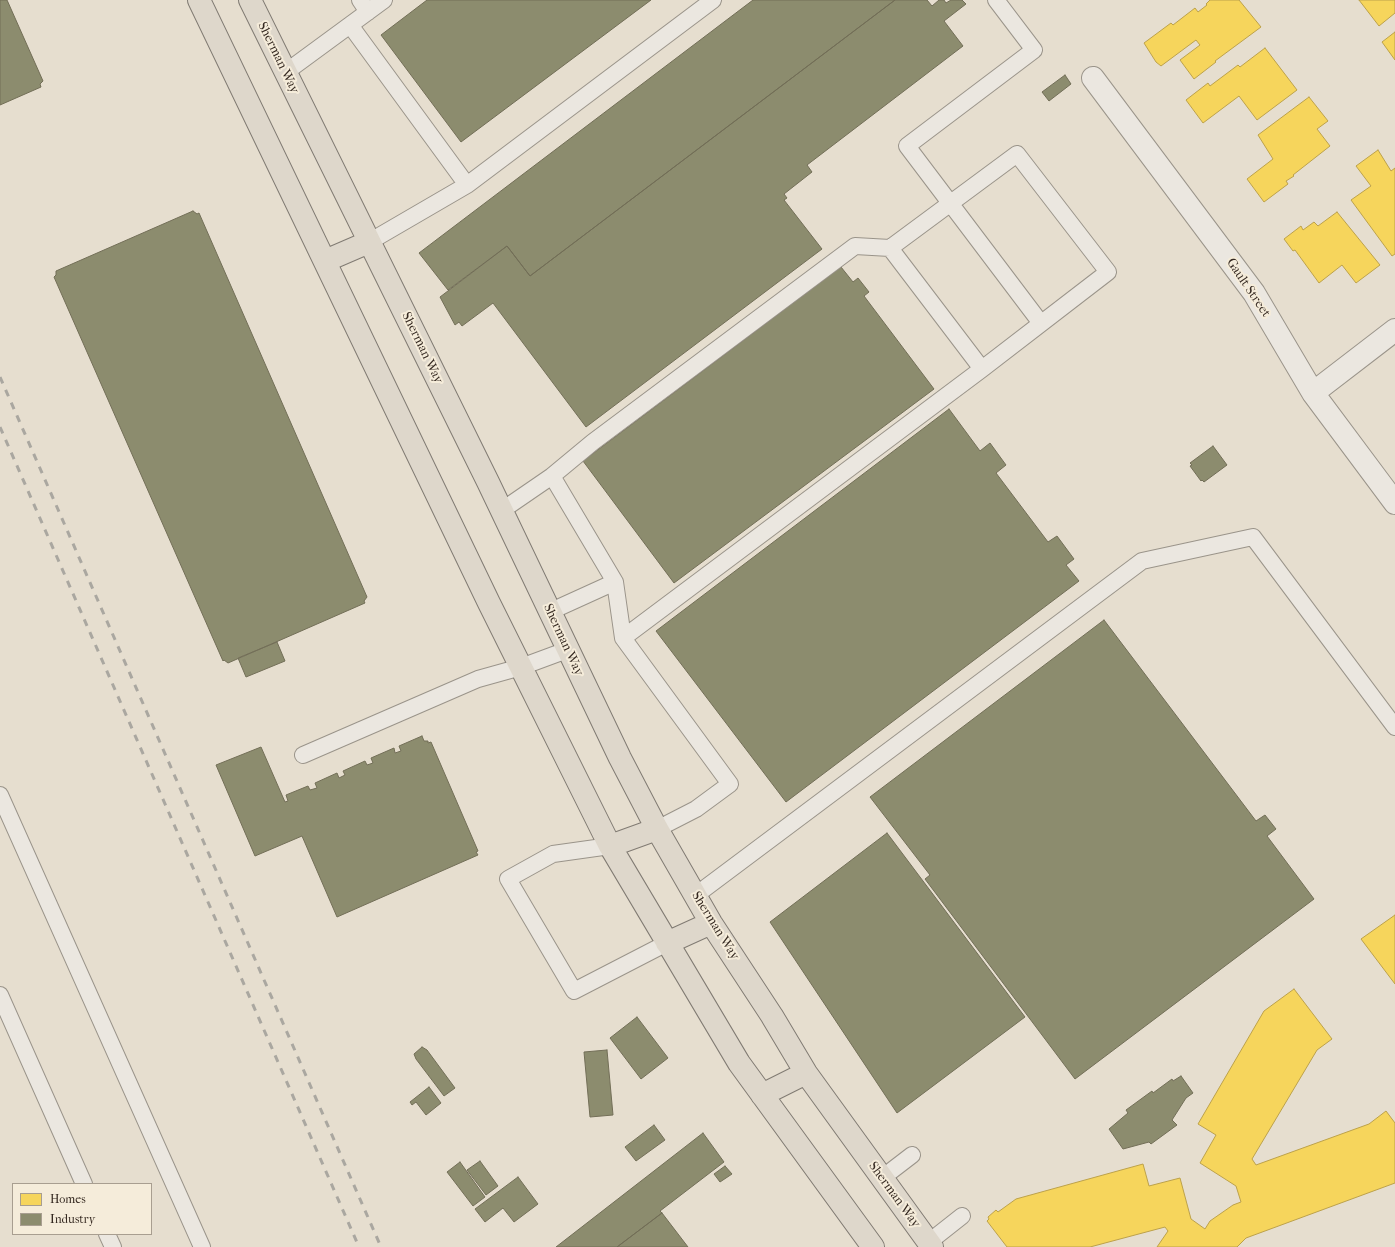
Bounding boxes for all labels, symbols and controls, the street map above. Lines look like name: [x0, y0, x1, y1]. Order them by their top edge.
street label: Sherman Way: [254, 20, 302, 96]
street label: Gault Street: [1223, 256, 1273, 320]
street label: Sherman Way: [398, 310, 446, 386]
street label: Sherman Way: [540, 602, 586, 678]
street label: Sherman Way: [688, 889, 742, 963]
street label: Sherman Way: [865, 1159, 923, 1231]
legend: [12, 1183, 152, 1235]
text: Homes: [50, 1192, 86, 1206]
text: Industry: [50, 1212, 95, 1226]

